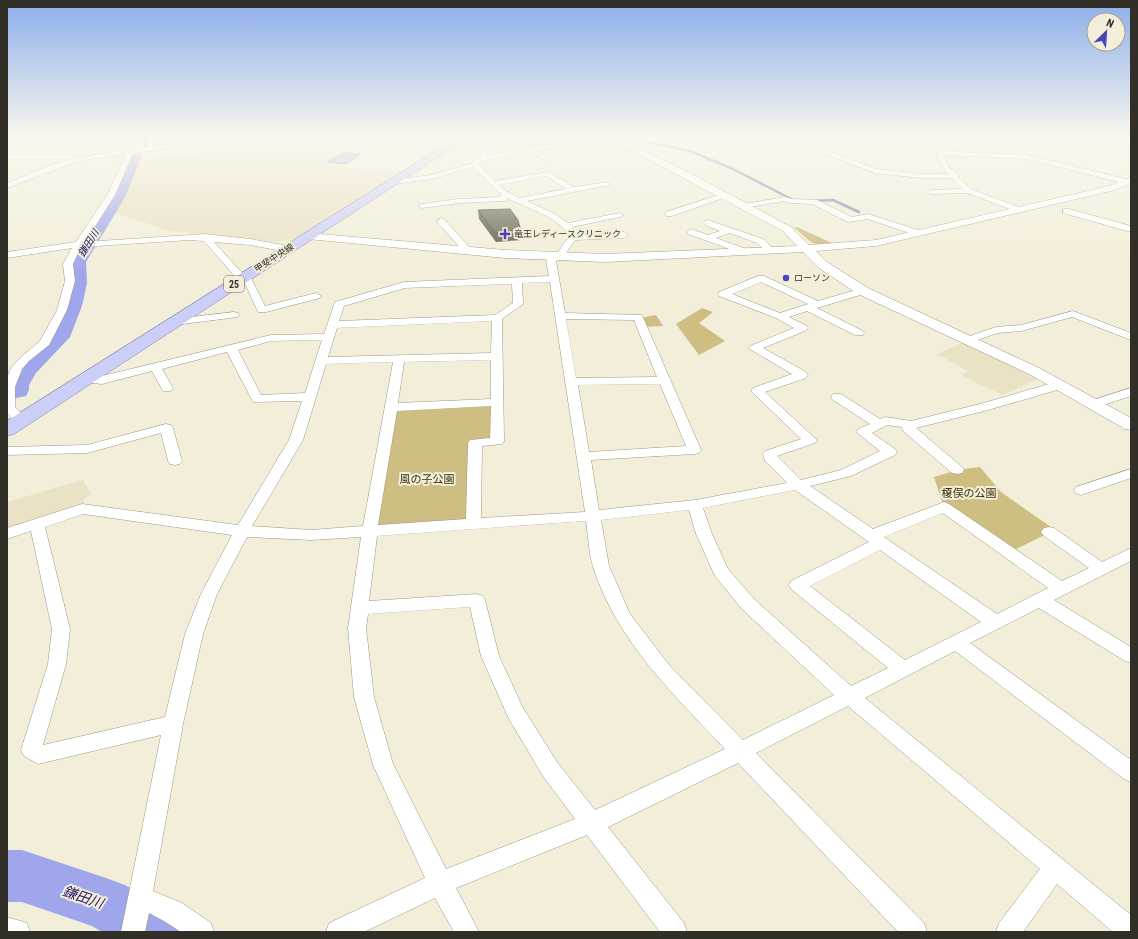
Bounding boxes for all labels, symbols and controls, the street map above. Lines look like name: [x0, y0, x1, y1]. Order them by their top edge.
north arrow: [1086, 12, 1126, 52]
text: N: [1104, 16, 1116, 31]
water label: 鎌田川: [76, 227, 102, 259]
marker: 竜王レディースクリニック: [499, 228, 511, 240]
place label: 竜王レディースクリニック: [514, 229, 621, 239]
street label: 甲斐中央線: [252, 241, 296, 274]
marker: ローソン: [781, 273, 791, 283]
place label: ローソン: [794, 273, 830, 283]
road number: 25: [224, 276, 244, 292]
park label: 風の子公園: [400, 473, 455, 486]
park label: 榎俣の公園: [942, 487, 997, 500]
water label: 鎌田川: [61, 883, 107, 912]

